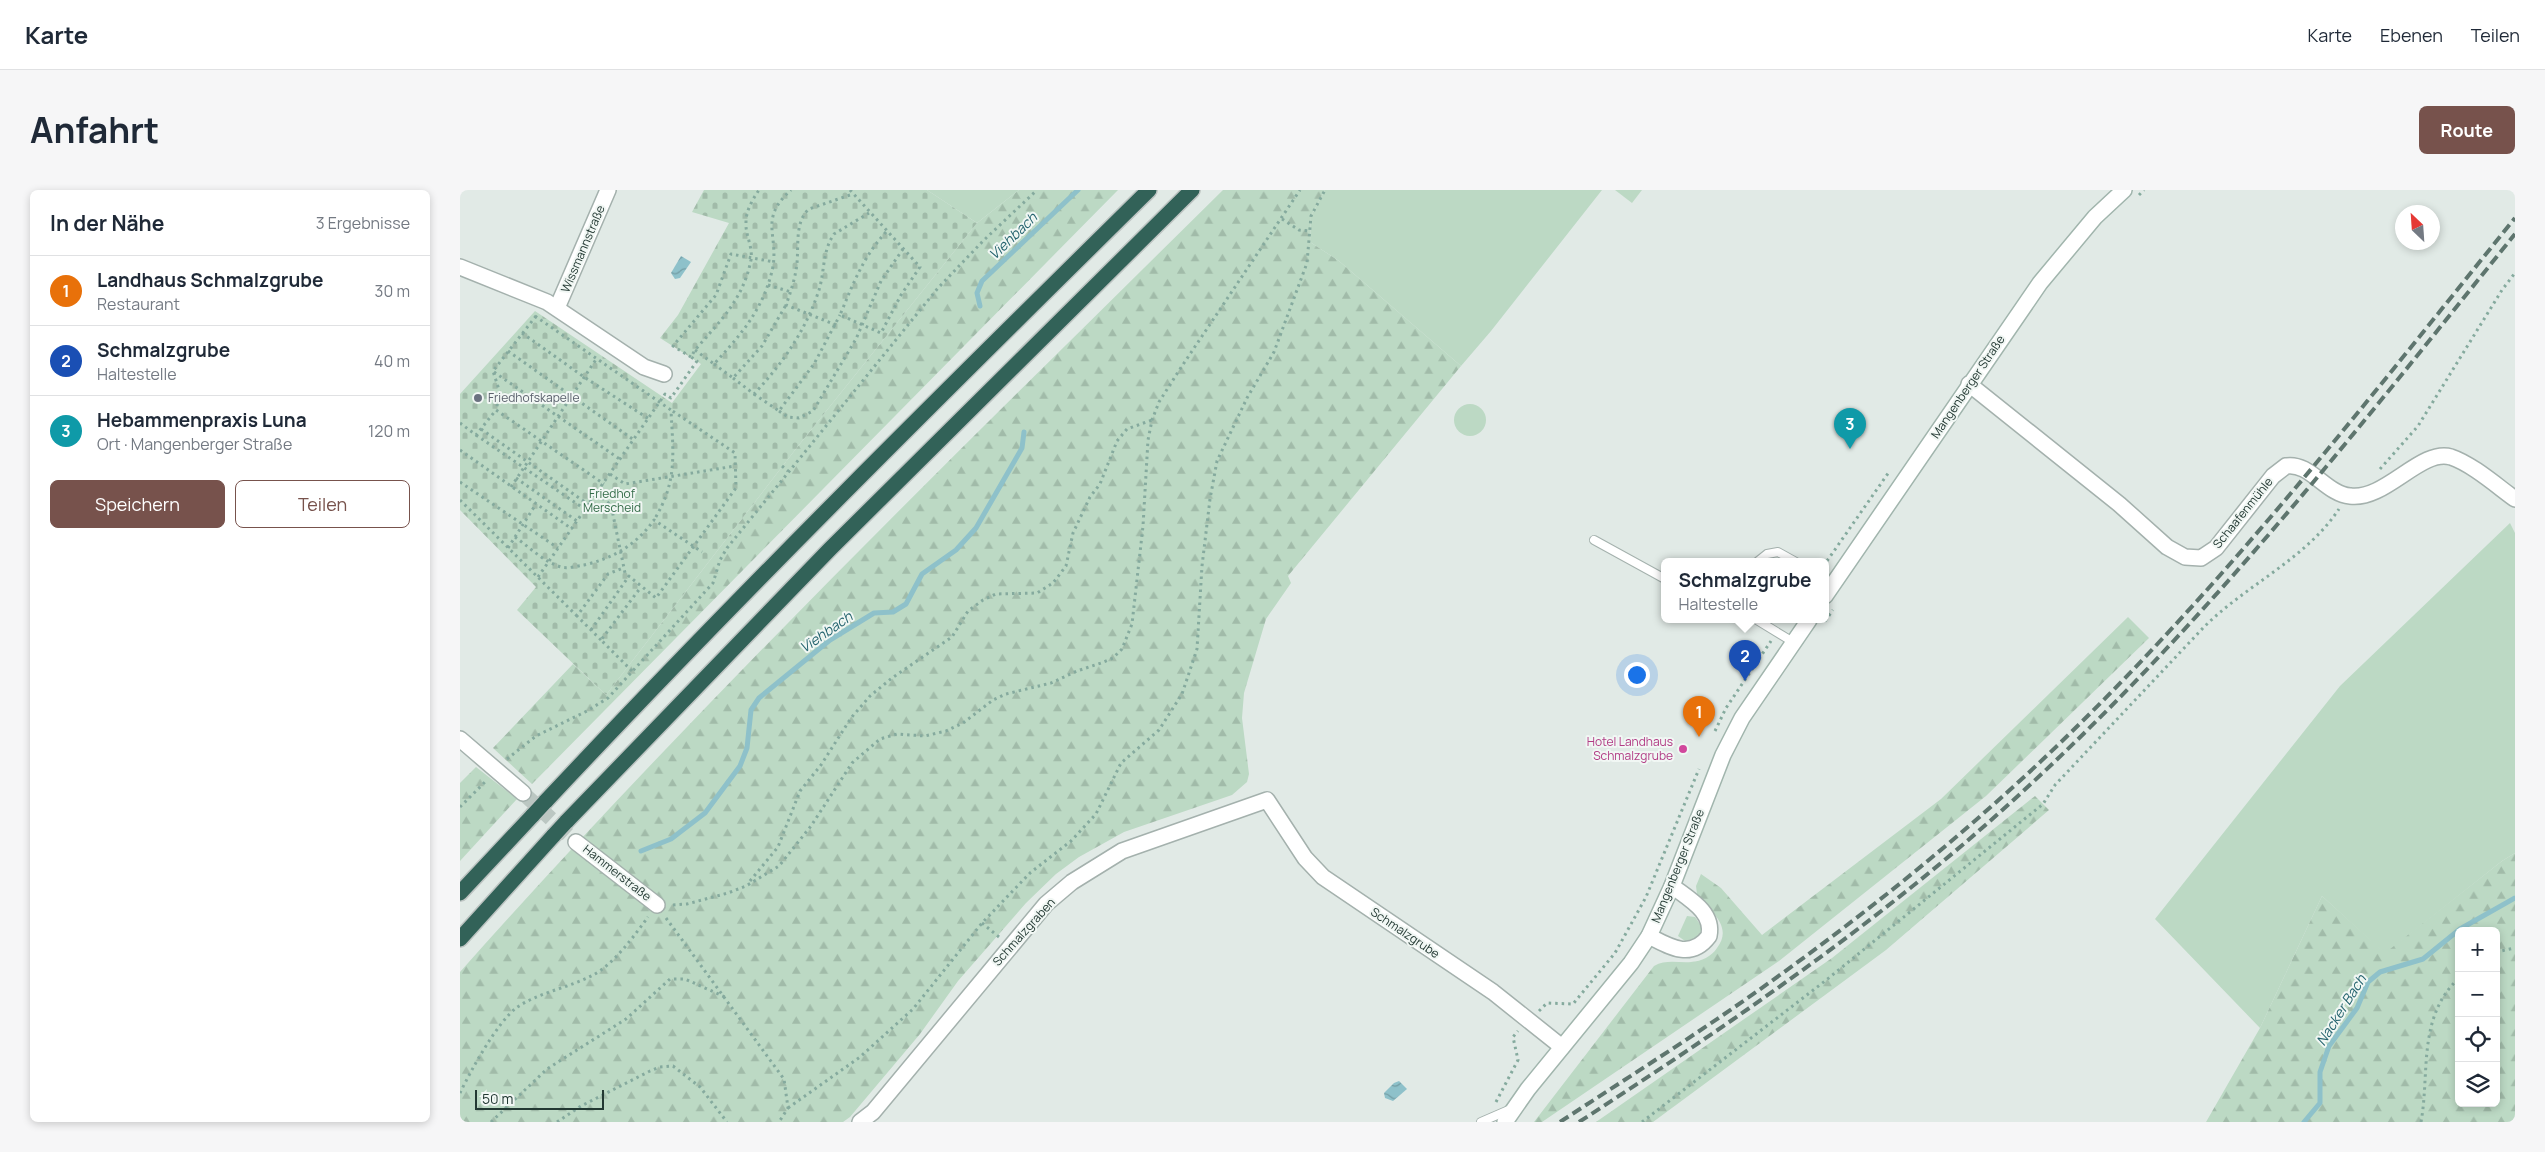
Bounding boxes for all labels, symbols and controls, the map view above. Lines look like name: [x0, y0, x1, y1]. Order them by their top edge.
text: Karte: [25, 18, 88, 51]
text: Karte: [2308, 23, 2352, 47]
text: Ebenen: [2380, 23, 2443, 47]
text: Teilen: [2471, 23, 2520, 47]
text: Anfahrt: [30, 106, 159, 154]
button: Route: [2419, 106, 2515, 154]
street label: Wissmannstraße: [556, 202, 609, 295]
north arrow: [2395, 205, 2440, 250]
water label: Viehbach: [984, 207, 1041, 263]
text: In der Nähe: [50, 209, 164, 237]
text: 3 Ergebnisse: [316, 212, 410, 234]
text: Landhaus Schmalzgrube: [97, 267, 323, 293]
text: 1: [62, 280, 70, 302]
text: 30 m: [375, 280, 410, 302]
text: Restaurant: [97, 293, 180, 315]
street label: Mangenberger Straße: [1927, 332, 2009, 442]
text: Schmalzgrube: [97, 337, 230, 363]
text: 2: [61, 350, 71, 372]
text: 40 m: [374, 350, 410, 372]
text: Haltestelle: [97, 363, 177, 385]
place label: Friedhofskapelle: [488, 389, 579, 406]
marker: Friedhofskapelle: [472, 392, 484, 404]
text: Hebammenpraxis Luna: [97, 407, 307, 433]
pin: 3: [1834, 408, 1866, 449]
text: 3: [61, 420, 71, 442]
text: 120 m: [368, 420, 410, 442]
text: Ort · Mangenberger Straße: [97, 433, 292, 455]
street label: Schaafenmühle: [2209, 474, 2277, 552]
button: Speichern: [50, 480, 225, 528]
button: Teilen: [235, 480, 410, 528]
park label: Friedhof Merscheid: [583, 485, 641, 516]
popup: [1661, 558, 1829, 623]
text: Schmalzgrube: [1678, 567, 1812, 593]
text: Haltestelle: [1678, 593, 1758, 615]
water label: Viehbach: [796, 606, 856, 657]
pin: 2: [1729, 640, 1761, 681]
your location: [1624, 662, 1650, 688]
pin: 1: [1683, 696, 1715, 737]
place label: Hotel Landhaus Schmalzgrube: [1587, 733, 1673, 764]
marker: Hotel Landhaus Schmalzgrube: [1677, 743, 1689, 755]
street label: Mangenberger Straße: [1647, 806, 1708, 925]
street label: Hammerstraße: [580, 841, 655, 905]
street label: Schmalzgraben: [989, 894, 1059, 969]
street label: Schmalzgrube: [1367, 903, 1443, 962]
map controls: [2455, 927, 2500, 1107]
button: +: [2455, 927, 2500, 972]
water label: Nacker Bach: [2311, 970, 2370, 1049]
button: −: [2455, 972, 2500, 1017]
button: locate: [2455, 1017, 2500, 1062]
button: layers: [2455, 1062, 2500, 1107]
scale bar: [475, 1087, 604, 1110]
text: 50 m: [482, 1089, 513, 1108]

